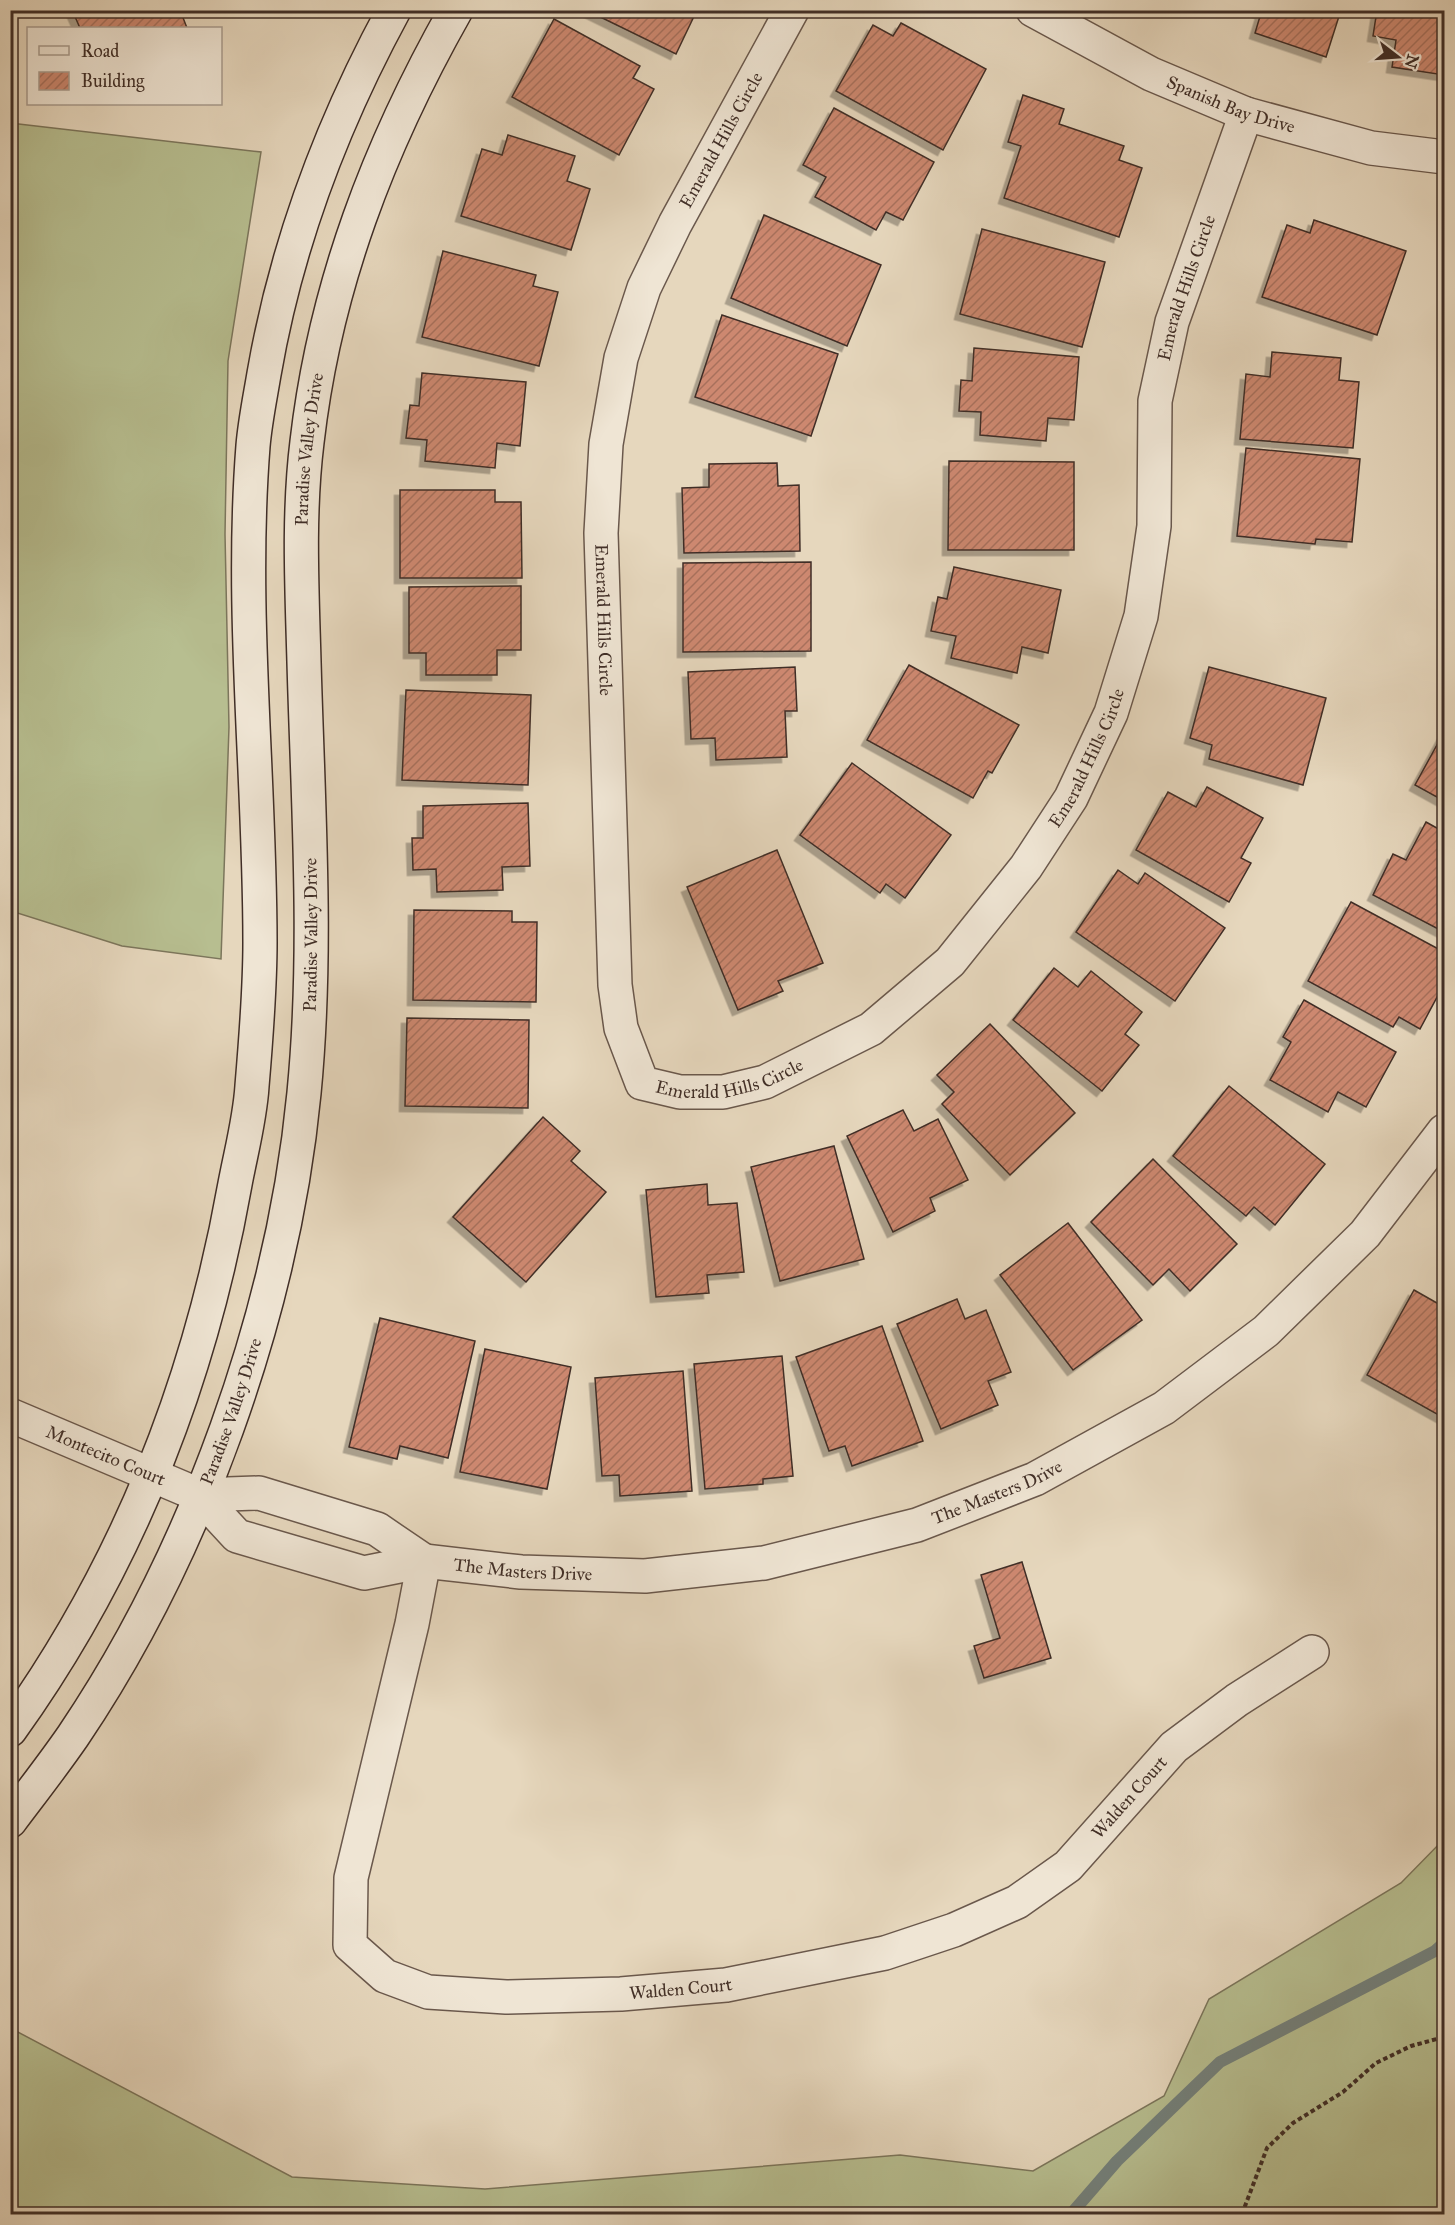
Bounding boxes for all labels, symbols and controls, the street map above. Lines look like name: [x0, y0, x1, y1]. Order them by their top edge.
legend: [27, 27, 222, 105]
north arrow: [1368, 27, 1428, 87]
text: Road: [81, 40, 119, 62]
text: N: [1401, 52, 1423, 71]
street label: Emerald Hills Circle: [675, 68, 767, 212]
text: Building: [81, 70, 145, 93]
street label: Spanish Bay Drive: [1163, 71, 1298, 138]
street label: Emerald Hills Circle: [1153, 212, 1220, 363]
street label: Paradise Valley Drive: [291, 371, 328, 526]
street label: Emerald Hills Circle: [590, 543, 617, 696]
street label: Emerald Hills Circle: [1044, 686, 1129, 832]
street label: Paradise Valley Drive: [299, 858, 322, 1012]
street label: Emerald Hills Circle: [653, 1054, 807, 1103]
street label: Paradise Valley Drive: [195, 1336, 266, 1488]
street label: Montecito Court: [43, 1421, 169, 1491]
street label: The Masters Drive: [929, 1455, 1066, 1529]
street label: The Masters Drive: [452, 1553, 593, 1585]
street label: Walden Court: [1087, 1751, 1172, 1843]
street label: Walden Court: [628, 1973, 735, 2004]

